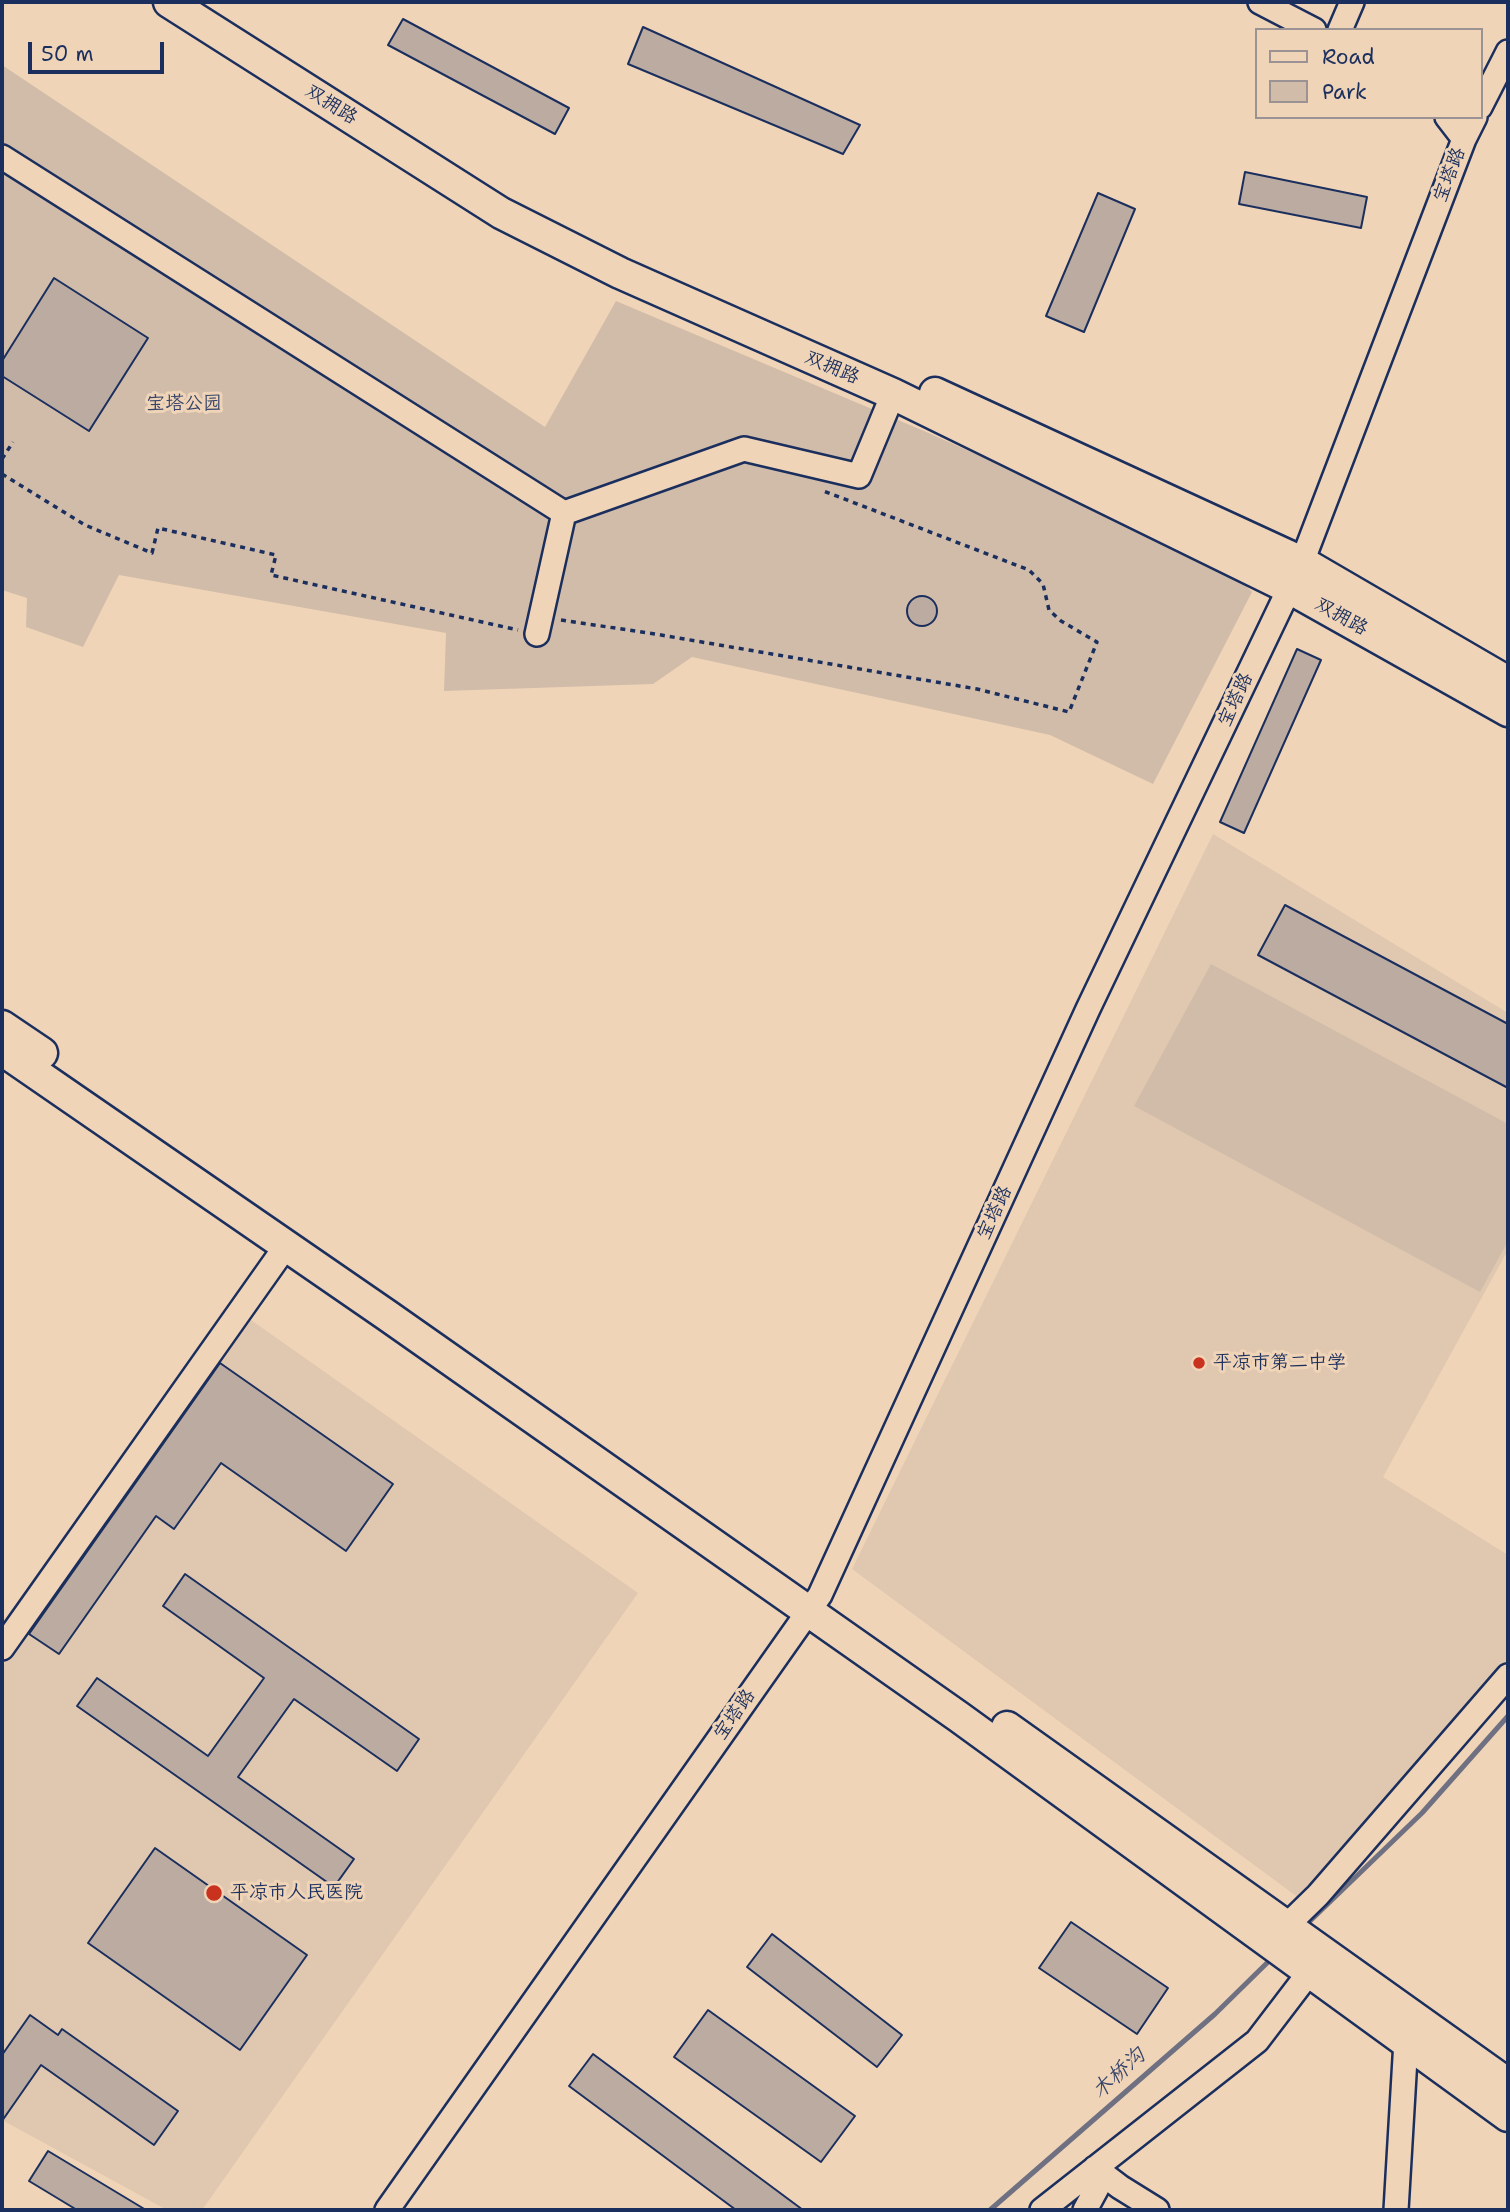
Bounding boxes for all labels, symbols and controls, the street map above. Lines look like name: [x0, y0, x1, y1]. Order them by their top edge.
scale bar: [32, 28, 168, 72]
legend: [1254, 28, 1482, 119]
text: 50 m: [41, 40, 94, 68]
text: Road: [1322, 43, 1375, 71]
text: Park: [1322, 78, 1367, 106]
street label: 双拥路: [301, 80, 361, 130]
street label: 宝塔路: [1429, 144, 1471, 206]
street label: 双拥路: [801, 346, 863, 390]
park label: 宝塔公园: [146, 393, 222, 415]
street label: 双拥路: [1311, 593, 1371, 641]
street label: 宝塔路: [1214, 669, 1258, 731]
street label: 宝塔路: [973, 1182, 1017, 1244]
place label: 平凉市第二中学: [1213, 1352, 1346, 1374]
marker: 平凉市第二中学: [1191, 1355, 1207, 1371]
street label: 宝塔路: [709, 1685, 761, 1745]
place label: 平凉市人民医院: [230, 1882, 363, 1904]
marker: 平凉市人民医院: [204, 1883, 224, 1903]
water label: 木桥沟: [1087, 2044, 1151, 2104]

